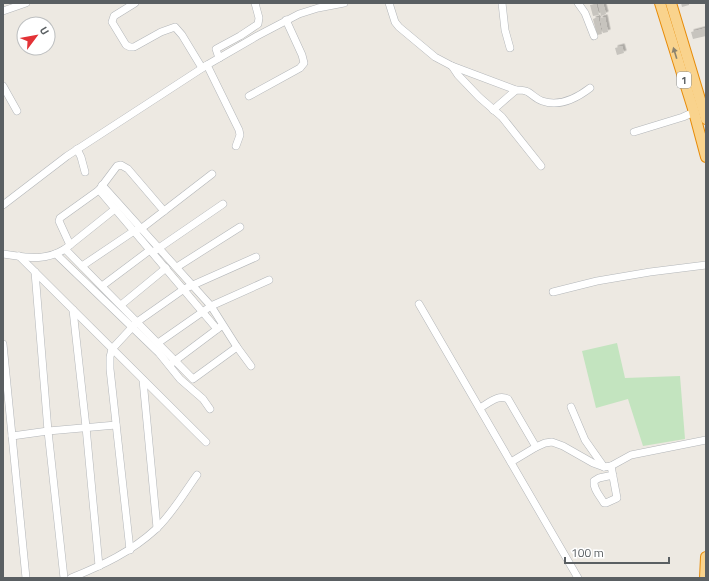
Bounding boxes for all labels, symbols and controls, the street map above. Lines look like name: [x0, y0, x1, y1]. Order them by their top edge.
north arrow: [16, 16, 56, 56]
text: U: [36, 23, 53, 38]
one-way arrow: [672, 46, 678, 58]
road number: 1: [677, 72, 691, 88]
scale bar: [565, 539, 669, 565]
text: 100 m: [571, 543, 604, 562]

